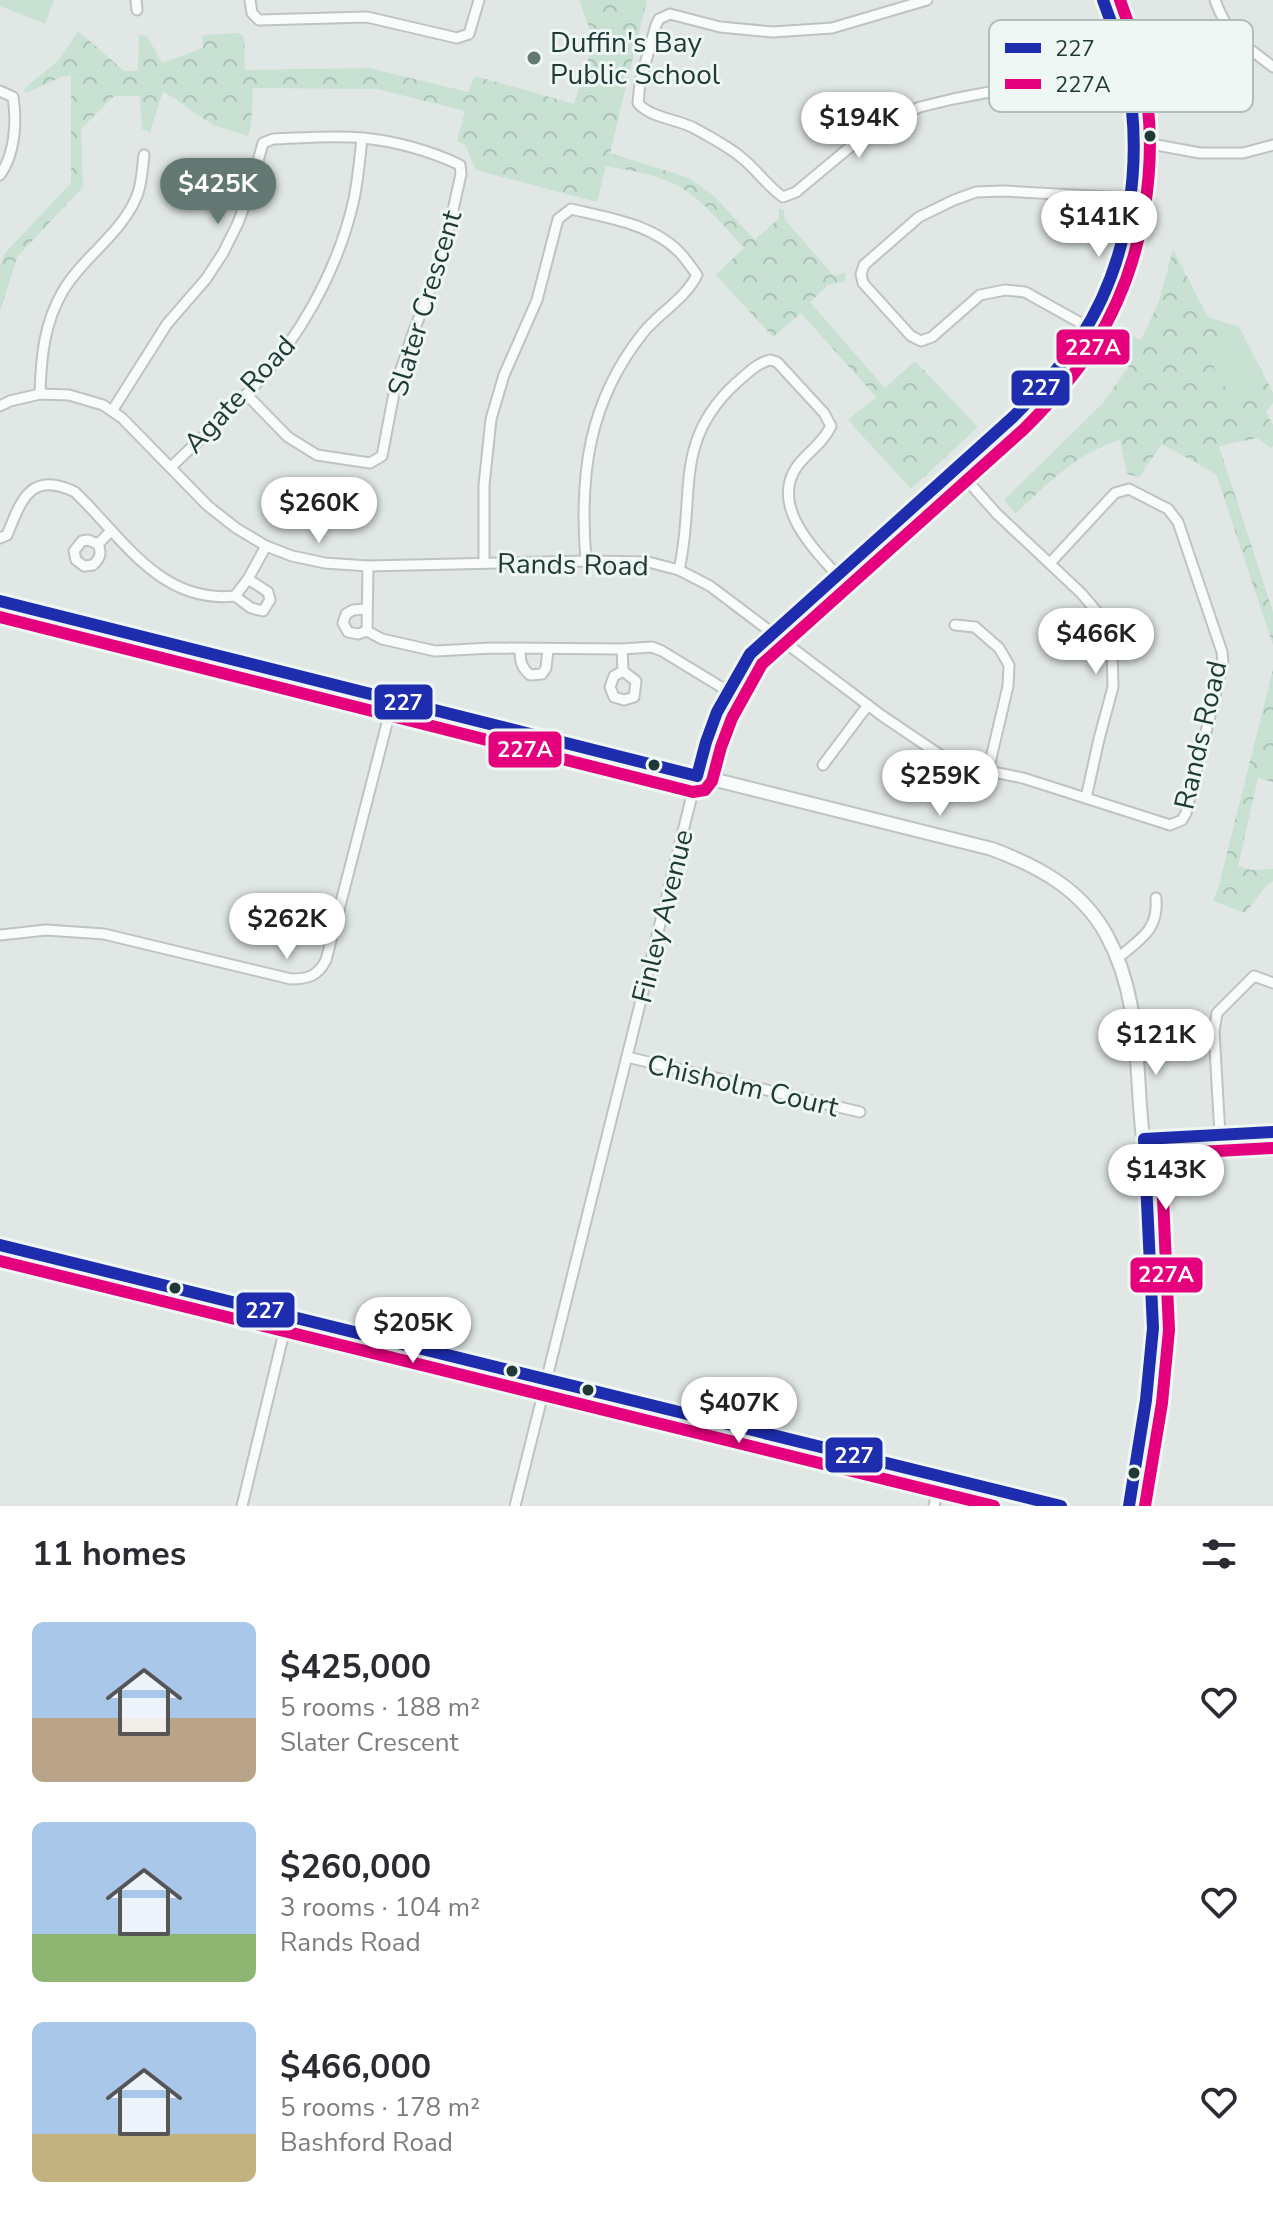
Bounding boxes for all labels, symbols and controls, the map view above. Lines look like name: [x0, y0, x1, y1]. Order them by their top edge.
legend: [989, 20, 1253, 112]
place label: Duffin's Bay Public School: [550, 24, 721, 94]
text: 227: [1055, 34, 1095, 64]
marker: Duffin's Bay Public School: [525, 49, 543, 67]
text: 227A: [1055, 70, 1111, 100]
pin: $194K: [803, 92, 915, 160]
text: $194K: [819, 100, 899, 135]
unlabelled marker: [1142, 128, 1158, 144]
pin: $425K: [162, 158, 274, 226]
text: $425K: [178, 166, 258, 201]
pin: $141K: [1043, 191, 1155, 259]
text: $141K: [1059, 199, 1139, 234]
street label: Slater Crescent: [379, 206, 471, 401]
street label: Agate Road: [175, 327, 304, 462]
line badge: 227A: [1055, 328, 1131, 366]
text: 227A: [1065, 333, 1122, 363]
line badge: 227: [1010, 369, 1071, 407]
text: 227: [1021, 373, 1061, 403]
pin: $260K: [263, 477, 375, 545]
text: $260K: [279, 485, 359, 520]
street label: Rands Road: [497, 545, 649, 585]
pin: $466K: [1040, 608, 1152, 676]
text: $466K: [1056, 616, 1136, 651]
street label: Rands Road: [1165, 657, 1237, 813]
line badge: 227: [373, 683, 434, 721]
text: 227: [383, 688, 423, 718]
line badge: 227A: [487, 730, 563, 769]
text: 227A: [497, 735, 554, 765]
pin: $259K: [884, 750, 996, 818]
unlabelled marker: [646, 757, 662, 773]
text: $259K: [900, 758, 980, 793]
street label: Finley Avenue: [623, 826, 703, 1007]
pin: $262K: [231, 893, 343, 961]
text: $262K: [247, 901, 327, 936]
pin: $121K: [1100, 1009, 1212, 1077]
text: $121K: [1116, 1017, 1196, 1052]
street label: Chisholm Court: [643, 1045, 842, 1127]
pin: $143K: [1110, 1144, 1222, 1212]
text: $143K: [1126, 1152, 1206, 1187]
line badge: 227A: [1129, 1256, 1204, 1294]
text: 227A: [1138, 1260, 1195, 1290]
unlabelled marker: [167, 1280, 183, 1296]
line badge: 227: [235, 1291, 296, 1329]
text: 227: [245, 1296, 285, 1326]
pin: $205K: [357, 1297, 469, 1365]
text: $205K: [373, 1305, 453, 1340]
unlabelled marker: [504, 1363, 520, 1379]
pin: $407K: [683, 1377, 795, 1445]
unlabelled marker: [580, 1382, 596, 1398]
text: $407K: [699, 1385, 779, 1420]
line badge: 227: [824, 1436, 884, 1474]
text: 227: [834, 1441, 874, 1471]
unlabelled marker: [1126, 1465, 1142, 1481]
text: 11 homes: [32, 1531, 186, 1577]
icon: filters: [1197, 1532, 1241, 1576]
text: $425,000: [280, 1644, 431, 1690]
icon: home: [96, 1654, 192, 1750]
icon: heart: [1197, 1680, 1241, 1724]
text: 5 rooms · 188 m²: [280, 1690, 480, 1725]
text: Slater Crescent: [280, 1725, 459, 1760]
text: $260,000: [280, 1844, 431, 1890]
icon: home: [96, 1854, 192, 1950]
icon: heart: [1197, 1880, 1241, 1924]
text: 3 rooms · 104 m²: [280, 1890, 480, 1925]
text: Rands Road: [280, 1925, 421, 1960]
text: $466,000: [280, 2044, 431, 2090]
icon: home: [96, 2054, 192, 2150]
icon: heart: [1197, 2080, 1241, 2124]
text: 5 rooms · 178 m²: [280, 2090, 480, 2125]
text: Bashford Road: [280, 2125, 453, 2160]

